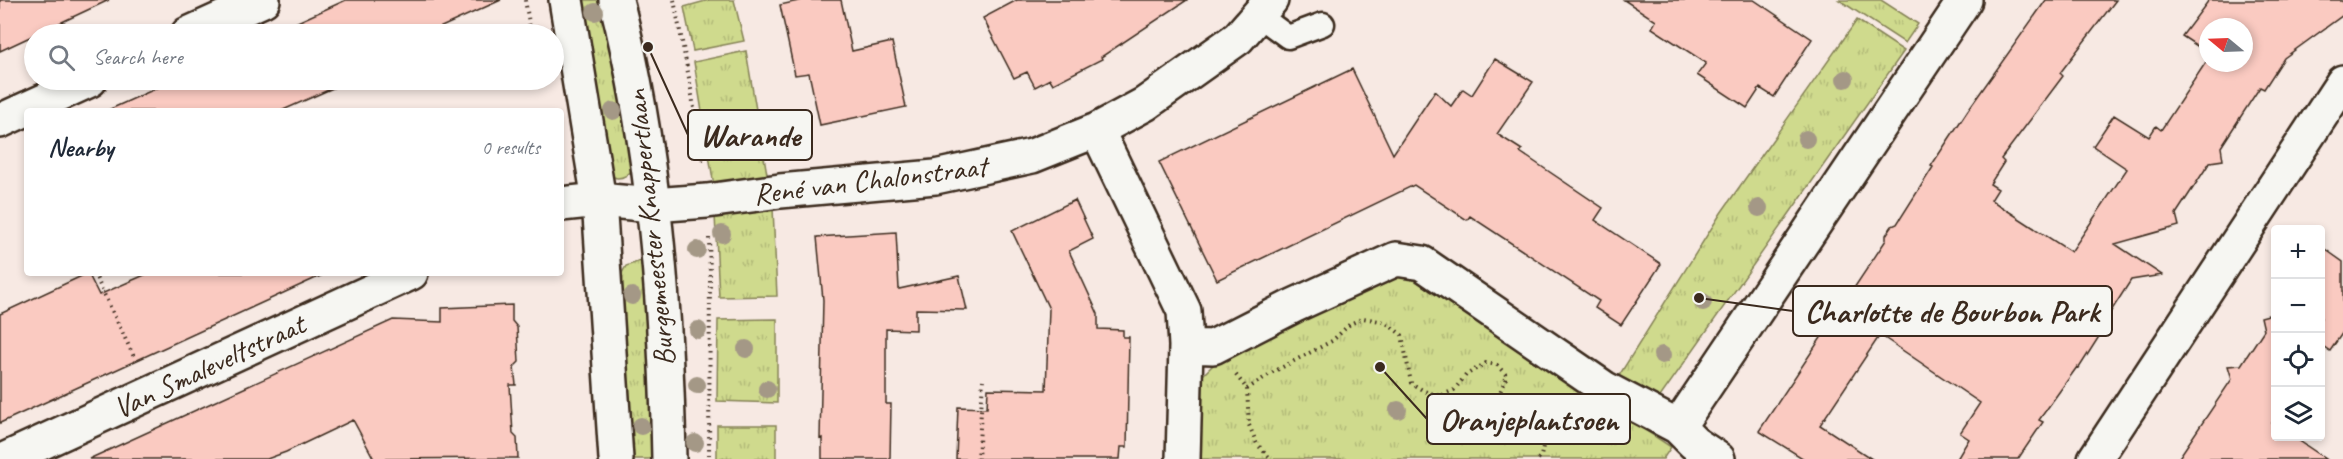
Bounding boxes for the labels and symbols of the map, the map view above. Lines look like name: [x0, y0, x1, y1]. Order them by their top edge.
north arrow: [2199, 18, 2253, 72]
street label: Burgemeester Knappertlaan: [616, 86, 683, 368]
callout: Warande: [688, 110, 812, 160]
text: Warande: [700, 115, 802, 156]
street label: René van Chalonstraat: [751, 146, 993, 213]
callout: Charlotte de Bourbon Park: [1793, 286, 2112, 336]
text: Charlotte de Bourbon Park: [1805, 291, 2102, 332]
street label: Van Smaleveltstraat: [107, 304, 314, 427]
callout: Oranjeplantsoen: [1427, 394, 1630, 444]
text: Oranjeplantsoen: [1440, 399, 1621, 440]

